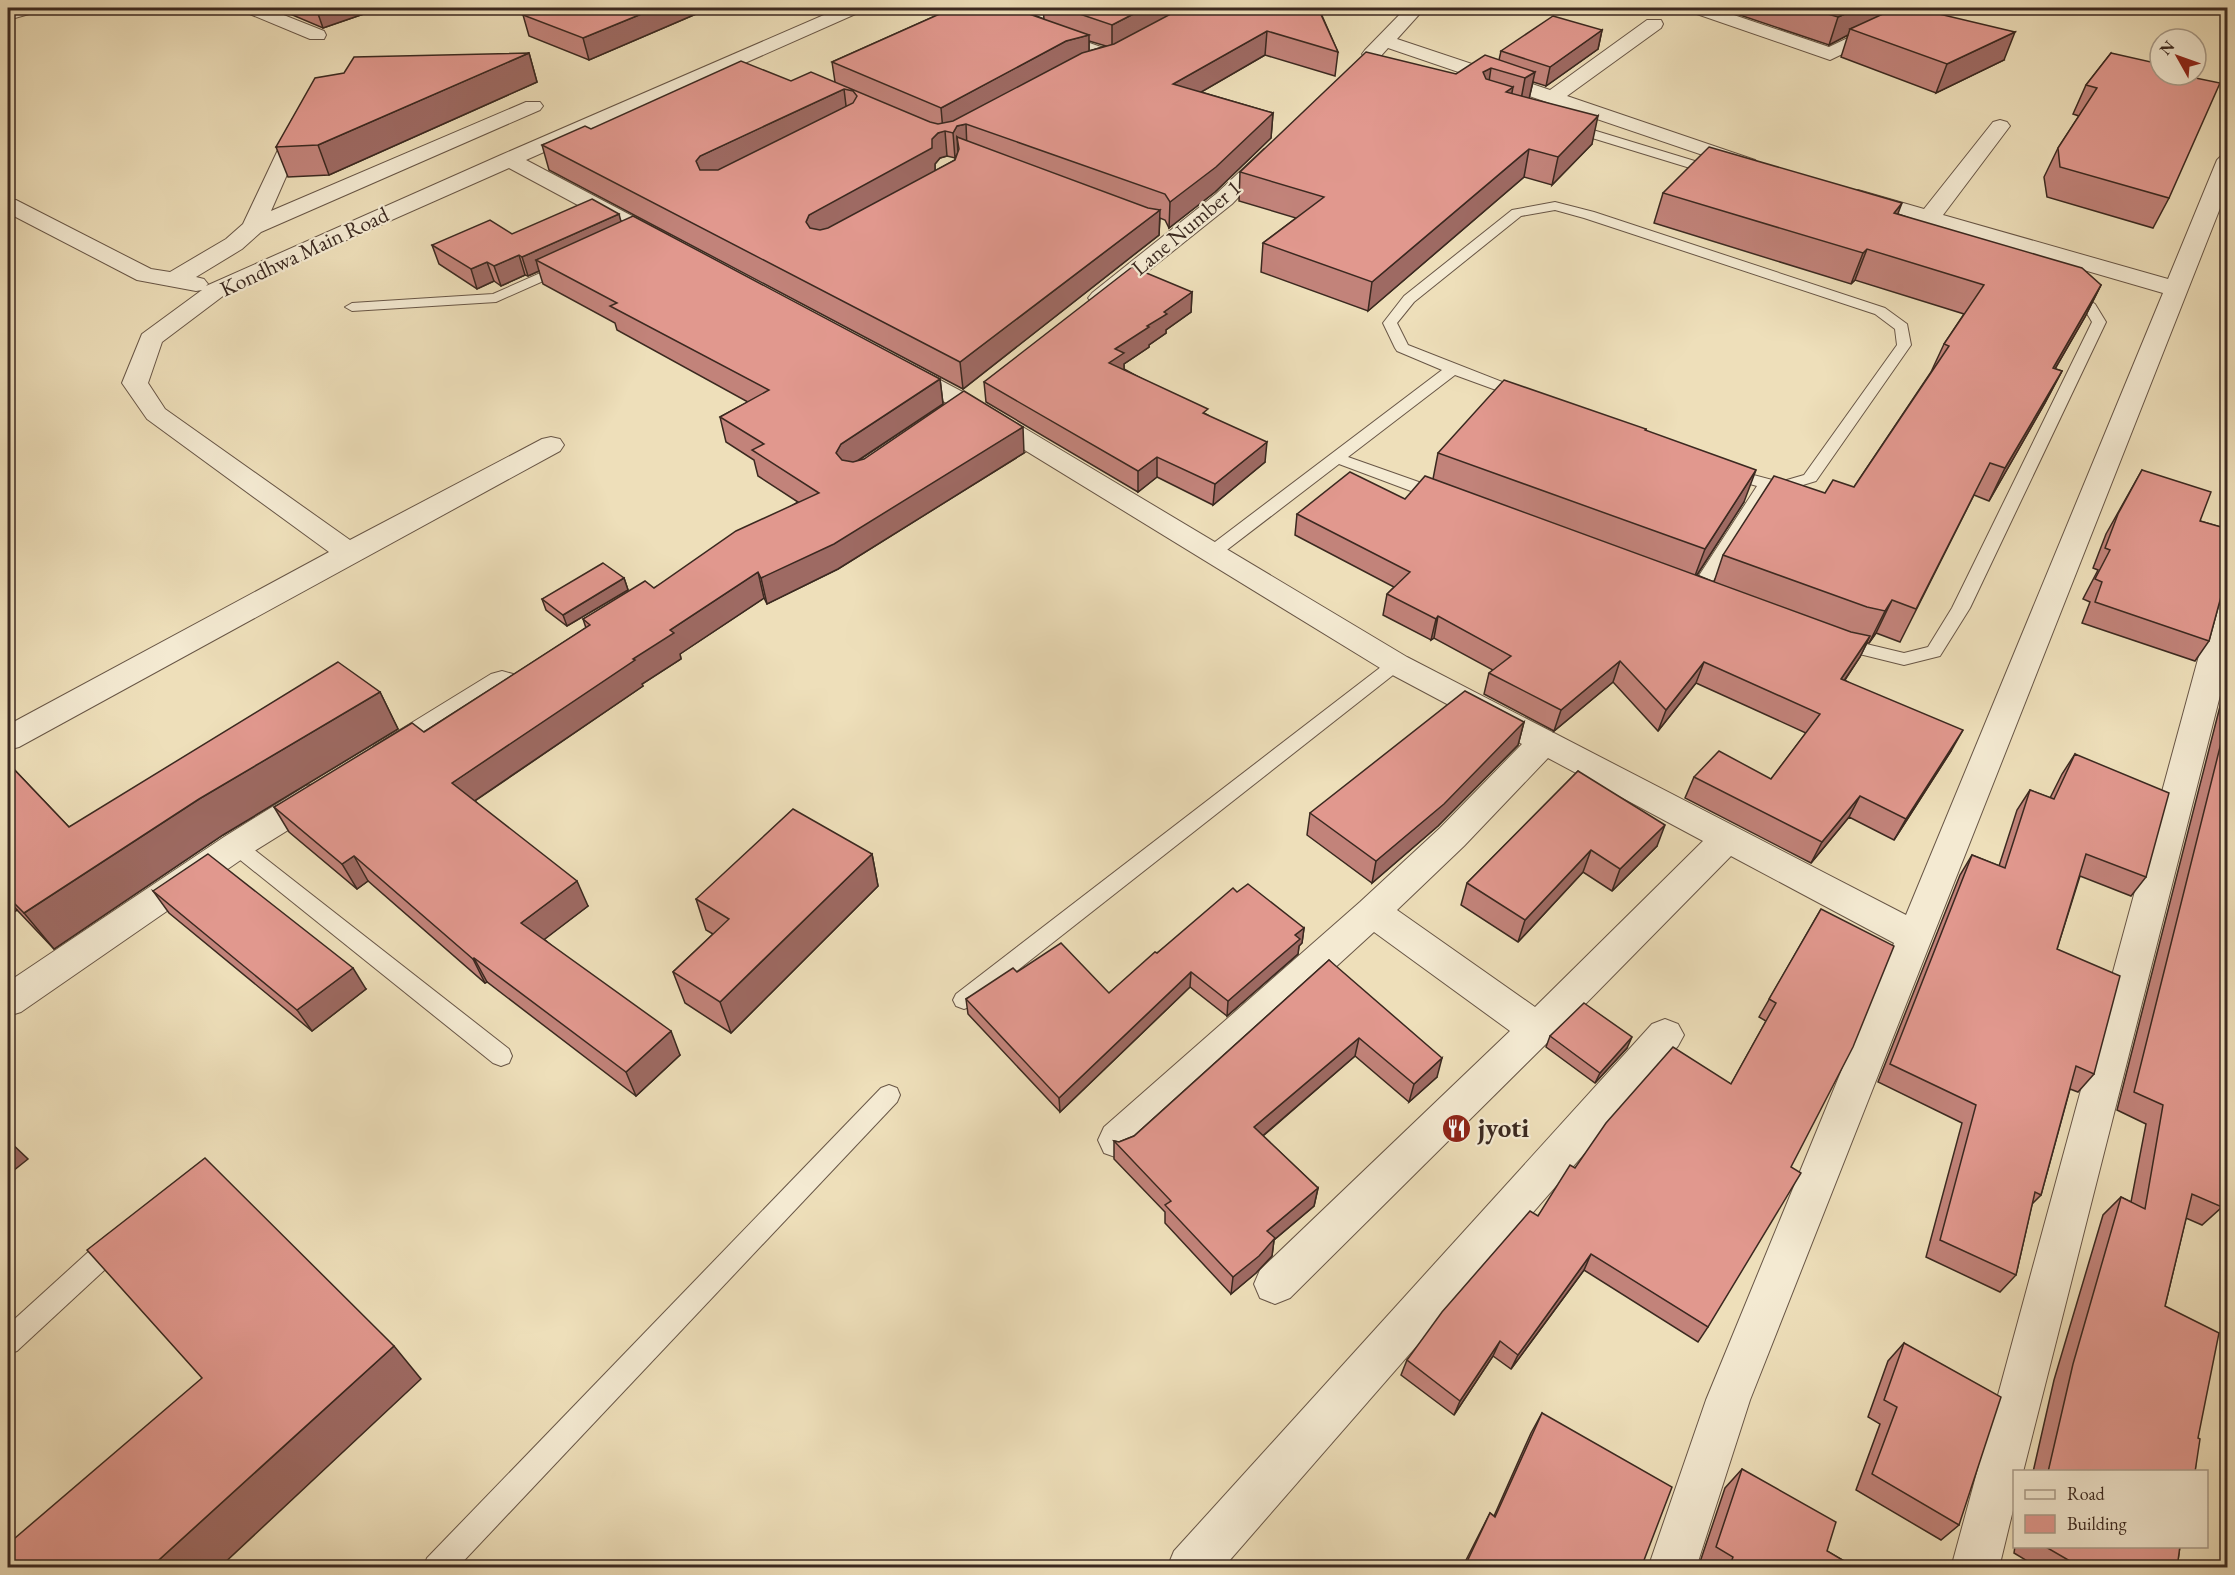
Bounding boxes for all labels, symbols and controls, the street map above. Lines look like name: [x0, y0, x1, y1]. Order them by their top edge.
north arrow: [2148, 27, 2208, 87]
text: N: [2155, 36, 2179, 59]
street label: Lane Number 1: [1125, 173, 1247, 282]
street label: Kondhwa Main Road: [215, 199, 394, 303]
place label: jyoti: [1477, 1110, 1529, 1145]
restaurant icon: jyoti: [1441, 1112, 1473, 1144]
legend: [2013, 1470, 2208, 1548]
text: Road: [2067, 1482, 2106, 1505]
text: Building: [2067, 1512, 2127, 1535]

